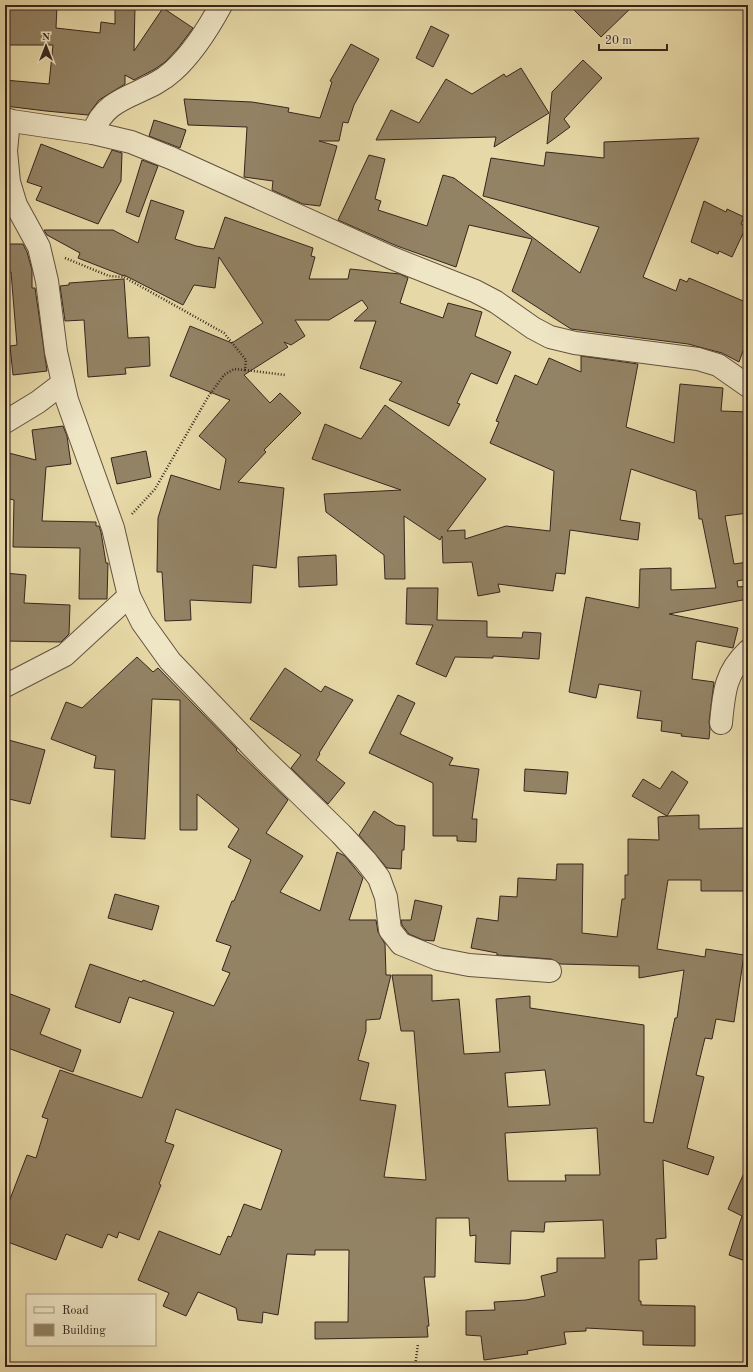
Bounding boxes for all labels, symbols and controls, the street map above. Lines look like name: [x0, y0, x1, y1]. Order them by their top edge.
north arrow: [26, 26, 66, 66]
scale bar: [599, 26, 667, 52]
text: N: [42, 32, 51, 43]
text: 20 m: [605, 35, 632, 47]
legend: [26, 1294, 156, 1346]
text: Road: [62, 1305, 89, 1317]
text: Building: [62, 1325, 106, 1337]

